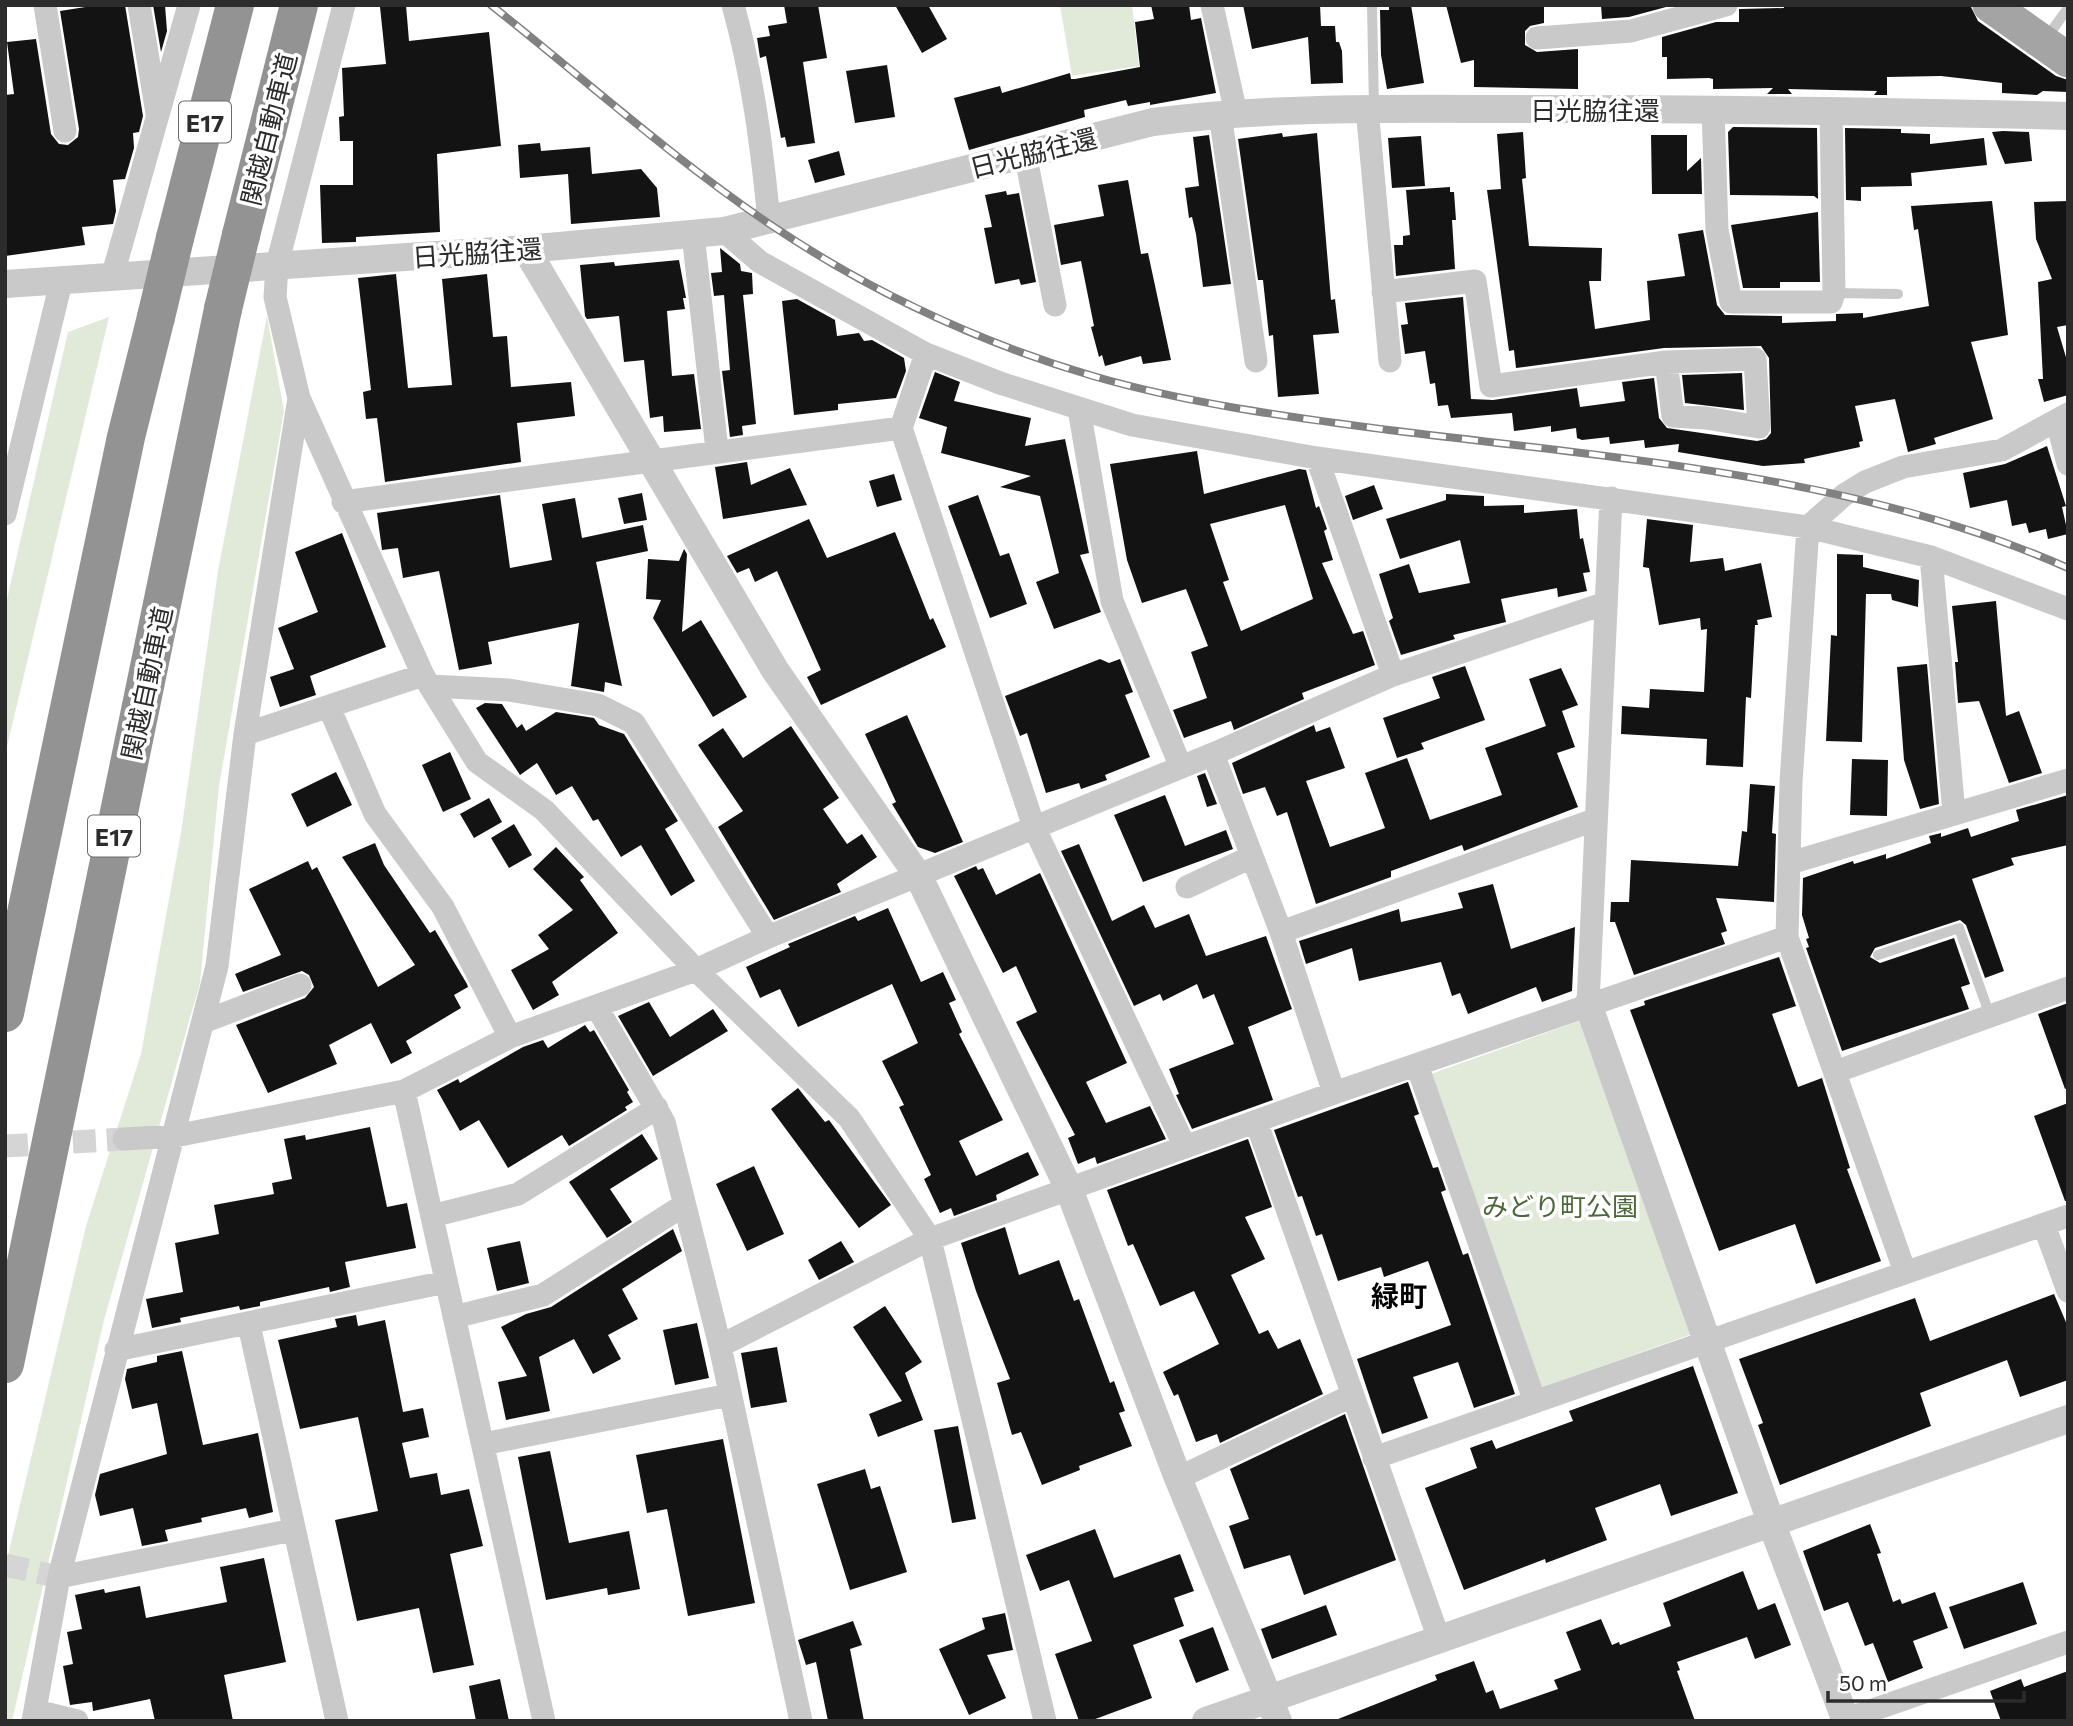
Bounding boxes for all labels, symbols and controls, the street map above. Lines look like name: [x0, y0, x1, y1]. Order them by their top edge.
street label: 関越自動車道: [234, 50, 302, 208]
street label: 日光脇往還: [1530, 94, 1660, 125]
road number: E17: [179, 101, 231, 142]
street label: 日光脇往還: [966, 121, 1100, 183]
street label: 日光脇往還: [411, 232, 543, 272]
street label: 関越自動車道: [115, 603, 177, 763]
road number: E17: [88, 816, 140, 856]
park label: みどり町公園: [1482, 1190, 1638, 1221]
district label: 緑町: [1371, 1278, 1427, 1312]
scale bar: [1828, 1660, 2024, 1704]
text: 50 m: [1839, 1670, 1887, 1695]

